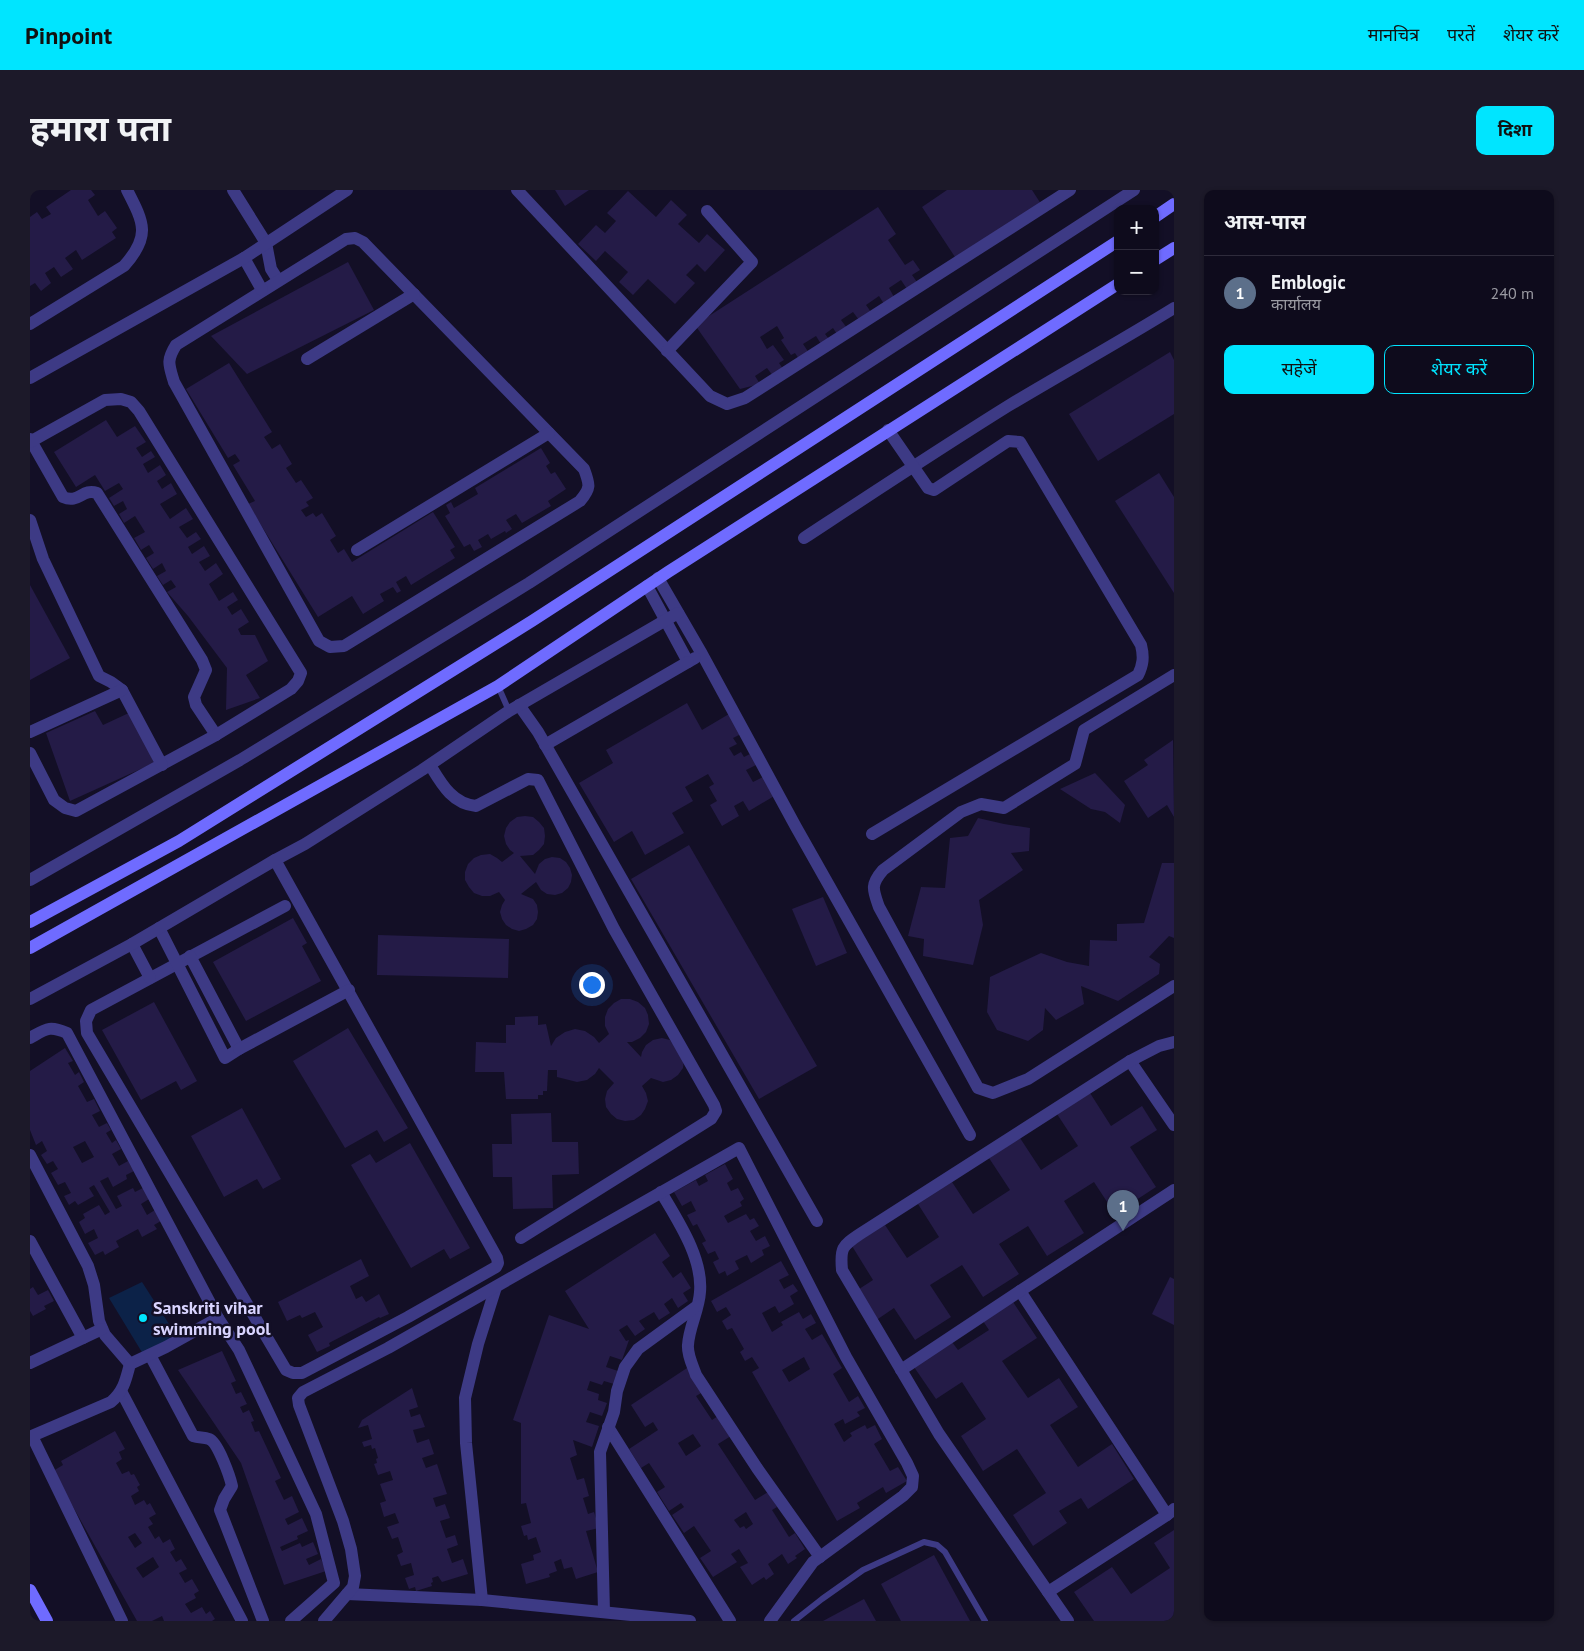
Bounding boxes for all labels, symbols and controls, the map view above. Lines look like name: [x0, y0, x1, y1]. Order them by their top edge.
text: Pinpoint: [25, 20, 112, 51]
text: मानचित्र: [1368, 23, 1419, 46]
text: परतें: [1447, 23, 1475, 46]
text: शेयर करें: [1503, 23, 1559, 46]
text: हमारा पता: [30, 105, 171, 151]
button: दिशा: [1476, 106, 1554, 155]
map controls: [1114, 205, 1159, 295]
button: +: [1114, 205, 1159, 250]
text: आस-पास: [1224, 208, 1306, 235]
button: −: [1114, 250, 1159, 295]
text: Emblogic: [1271, 270, 1346, 294]
text: 1: [1235, 283, 1245, 303]
text: 240 m: [1491, 283, 1534, 303]
text: कार्यालय: [1271, 294, 1321, 314]
button: सहेजें: [1224, 345, 1374, 394]
button: शेयर करें: [1384, 345, 1534, 394]
your location: [579, 972, 605, 998]
pin: 1: [1107, 1190, 1139, 1231]
place label: Sanskriti vihar swimming pool: [153, 1296, 271, 1340]
marker: Sanskriti vihar swimming pool: [137, 1312, 149, 1324]

